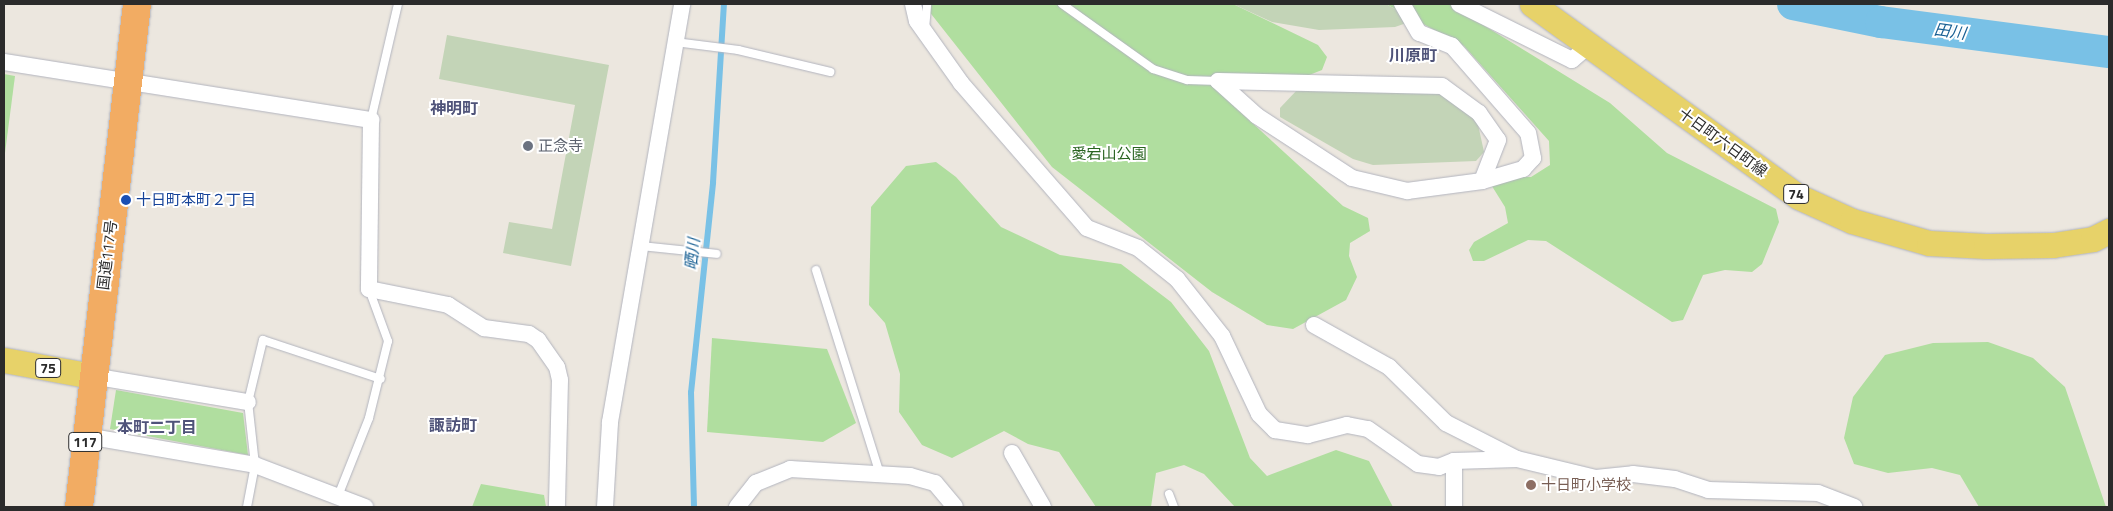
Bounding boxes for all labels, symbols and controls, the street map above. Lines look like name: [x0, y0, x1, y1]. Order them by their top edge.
water label: 田川: [1933, 19, 1967, 43]
district label: 川原町: [1389, 45, 1437, 65]
district label: 神明町: [430, 98, 478, 118]
street label: 十日町六日町線: [1675, 104, 1771, 180]
place label: 正念寺: [538, 137, 583, 155]
marker: 正念寺: [522, 140, 534, 152]
park label: 愛宕山公園: [1072, 145, 1146, 163]
road number: 74: [1782, 182, 1810, 205]
place label: 十日町本町２丁目: [136, 191, 256, 209]
marker: 十日町本町２丁目: [120, 194, 132, 206]
street label: 国道117号: [94, 219, 120, 291]
water label: 晒川: [681, 237, 703, 271]
road number: 75: [34, 356, 62, 379]
district label: 諏訪町: [429, 415, 477, 435]
district label: 本町二丁目: [117, 417, 197, 437]
road number: 117: [68, 431, 102, 454]
place label: 十日町小学校: [1541, 476, 1631, 494]
marker: 十日町小学校: [1525, 479, 1537, 491]

